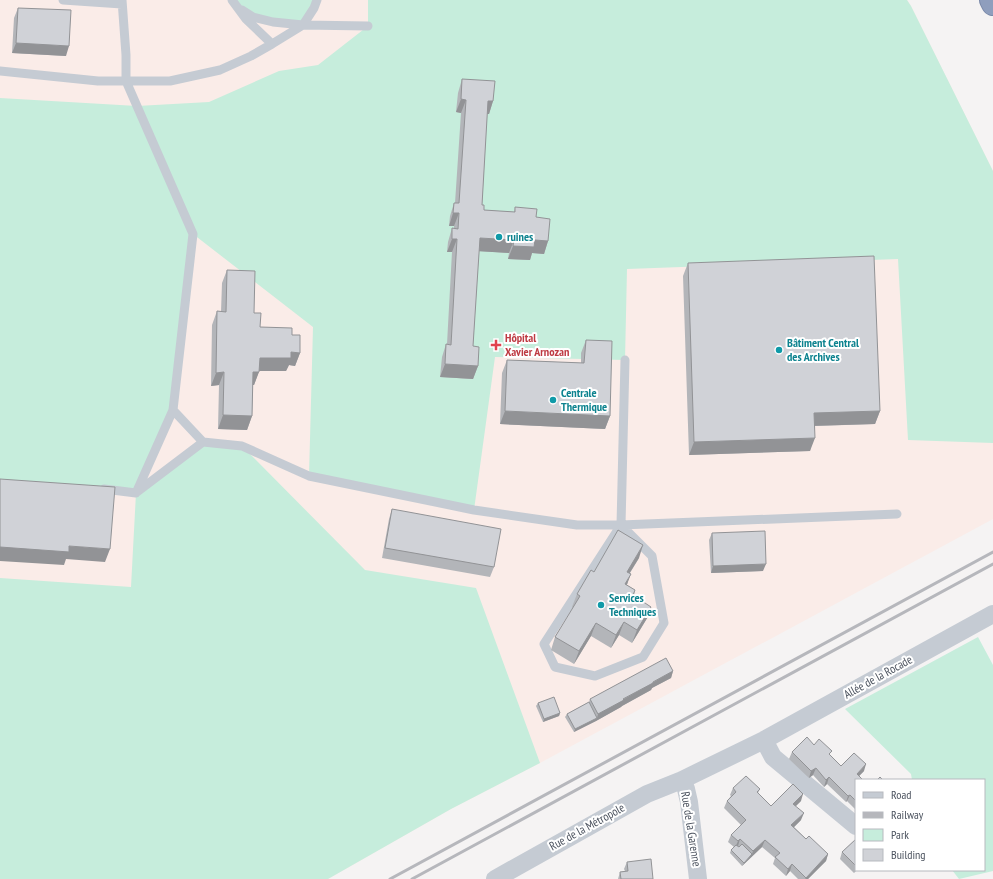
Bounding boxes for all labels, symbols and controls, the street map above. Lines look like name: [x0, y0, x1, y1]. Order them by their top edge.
place label: ruines: [507, 229, 533, 244]
marker: ruines: [494, 232, 504, 242]
place label: Hôpital Xavier Arnozan: [505, 330, 569, 359]
place label: Bâtiment Central des Archives: [787, 335, 859, 364]
marker: Hôpital Xavier Arnozan: [490, 339, 502, 351]
marker: Bâtiment Central des Archives: [774, 345, 784, 355]
place label: Centrale Thermique: [561, 385, 607, 414]
marker: Centrale Thermique: [548, 395, 558, 405]
place label: Services Techniques: [609, 590, 656, 619]
marker: Services Techniques: [596, 600, 606, 610]
street label: Allée de la Rocade: [841, 652, 915, 702]
legend: [855, 779, 985, 871]
text: Road: [891, 787, 911, 802]
street label: Rue de la Garenne: [678, 790, 705, 868]
street label: Rue de la Métropole: [546, 800, 627, 853]
text: Railway: [891, 807, 924, 822]
text: Park: [891, 827, 909, 842]
text: Building: [891, 847, 926, 862]

